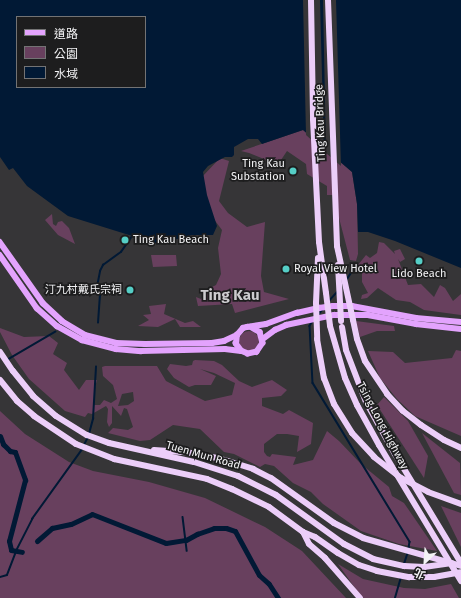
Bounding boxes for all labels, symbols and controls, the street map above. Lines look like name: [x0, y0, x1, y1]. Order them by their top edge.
legend: [16, 16, 146, 88]
text: 道路: [54, 27, 78, 41]
text: 公園: [54, 47, 78, 61]
text: 水域: [54, 67, 78, 81]
street label: Ting Kau Bridge: [313, 84, 329, 162]
place label: Ting Kau Substation: [231, 158, 285, 184]
marker: Ting Kau Substation: [288, 166, 298, 176]
place label: Ting Kau Beach: [133, 233, 209, 247]
marker: Ting Kau Beach: [120, 235, 130, 245]
marker: Lido Beach: [414, 256, 424, 266]
place label: Royal View Hotel: [294, 262, 377, 276]
marker: Royal View Hotel: [281, 264, 291, 274]
place label: Lido Beach: [392, 267, 446, 281]
place label: 汀九村戴氏宗祠: [45, 283, 122, 297]
marker: 汀九村戴氏宗祠: [125, 285, 135, 295]
district label: Ting Kau: [201, 287, 259, 305]
street label: Tsing Long Highway: [353, 380, 411, 472]
street label: Tuen Mun Road: [164, 439, 242, 473]
north arrow: [405, 542, 445, 582]
text: 北: [412, 565, 427, 582]

